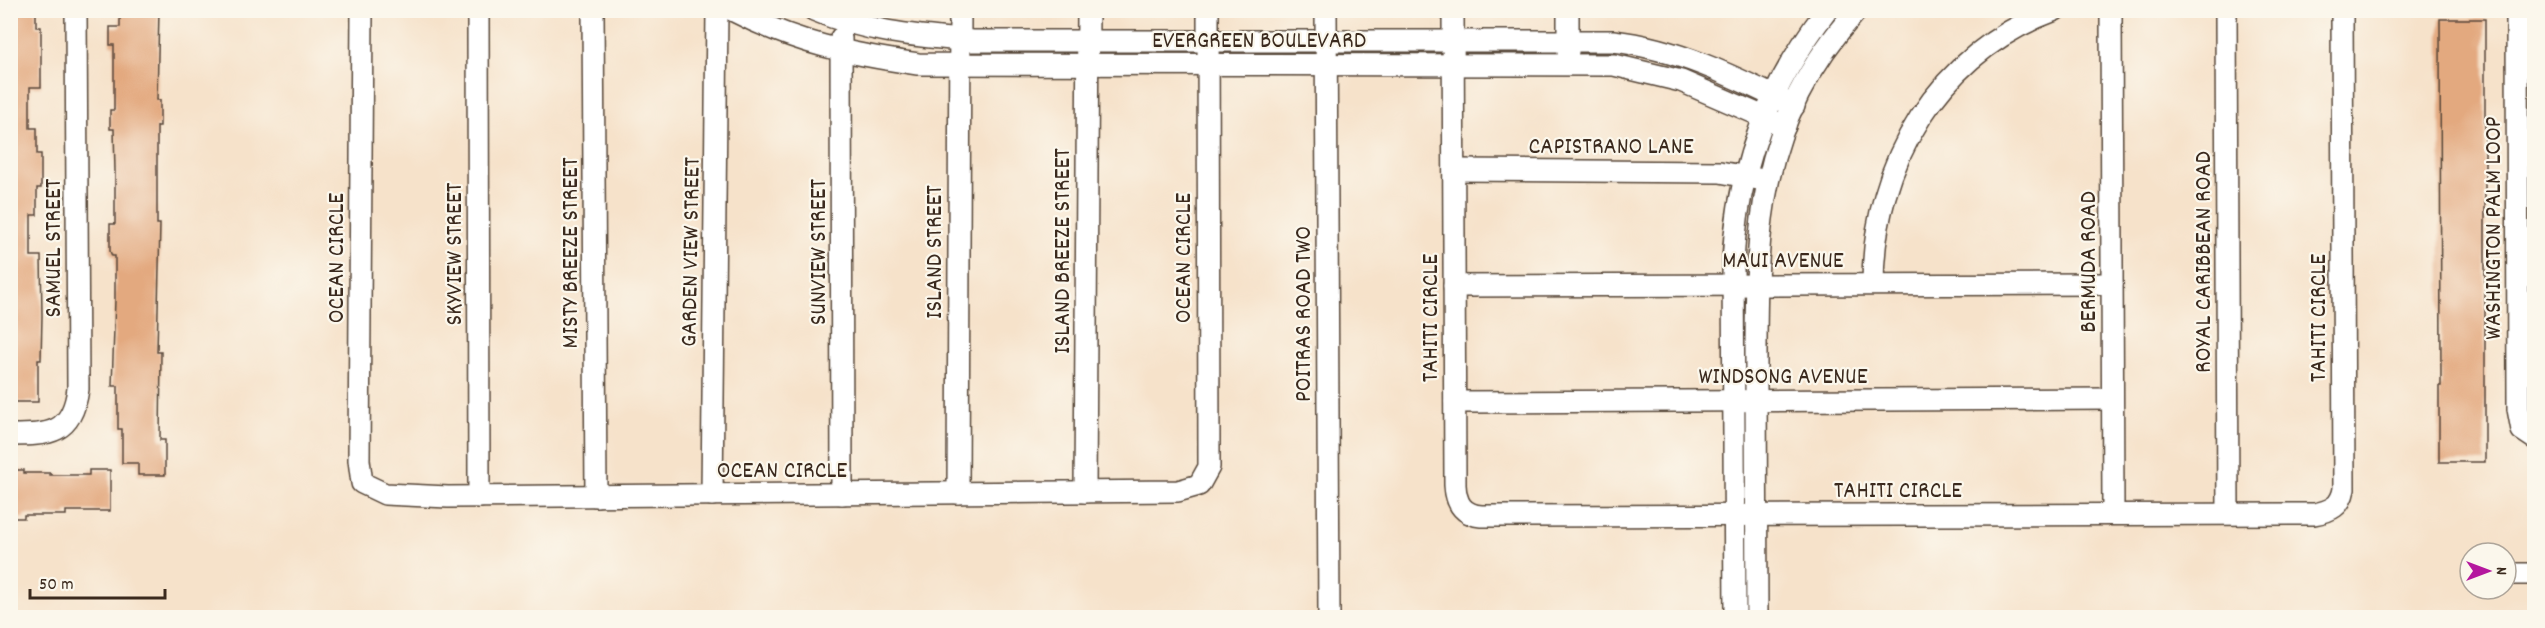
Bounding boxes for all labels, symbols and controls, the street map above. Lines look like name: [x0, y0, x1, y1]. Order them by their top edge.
street label: EVERGREEN BOULEVARD: [1152, 25, 1366, 59]
street label: WASHINGTON PALM LOOP: [2478, 116, 2512, 340]
street label: CAPISTRANO LANE: [1528, 131, 1694, 165]
street label: ISLAND BREEZE STREET: [1047, 148, 1081, 354]
street label: ROYAL CARIBBEAN ROAD: [2188, 151, 2222, 373]
street label: GARDEN VIEW STREET: [673, 156, 711, 347]
street label: MISTY BREEZE STREET: [555, 157, 589, 349]
street label: SAMUEL STREET: [38, 178, 72, 317]
street label: SUNVIEW STREET: [803, 178, 837, 325]
street label: SKYVIEW STREET: [439, 182, 473, 325]
street label: ISLAND STREET: [919, 185, 953, 319]
street label: BERMUDA ROAD: [2073, 191, 2107, 333]
street label: OCEAN CIRCLE: [321, 193, 355, 323]
street label: OCEAN CIRCLE: [1168, 193, 1202, 323]
street label: POITRAS ROAD TWO: [1288, 226, 1322, 402]
street label: MAUI AVENUE: [1722, 245, 1844, 279]
street label: TAHITI CIRCLE: [1415, 254, 1449, 382]
street label: TAHITI CIRCLE: [2303, 254, 2337, 382]
street label: WINDSONG AVENUE: [1698, 361, 1868, 395]
street label: OCEAN CIRCLE: [717, 455, 847, 489]
street label: TAHITI CIRCLE: [1834, 475, 1962, 509]
north arrow: [2458, 541, 2518, 601]
scale bar: [30, 562, 165, 600]
text: N: [2489, 567, 2512, 575]
text: 50 m: [39, 573, 74, 598]

